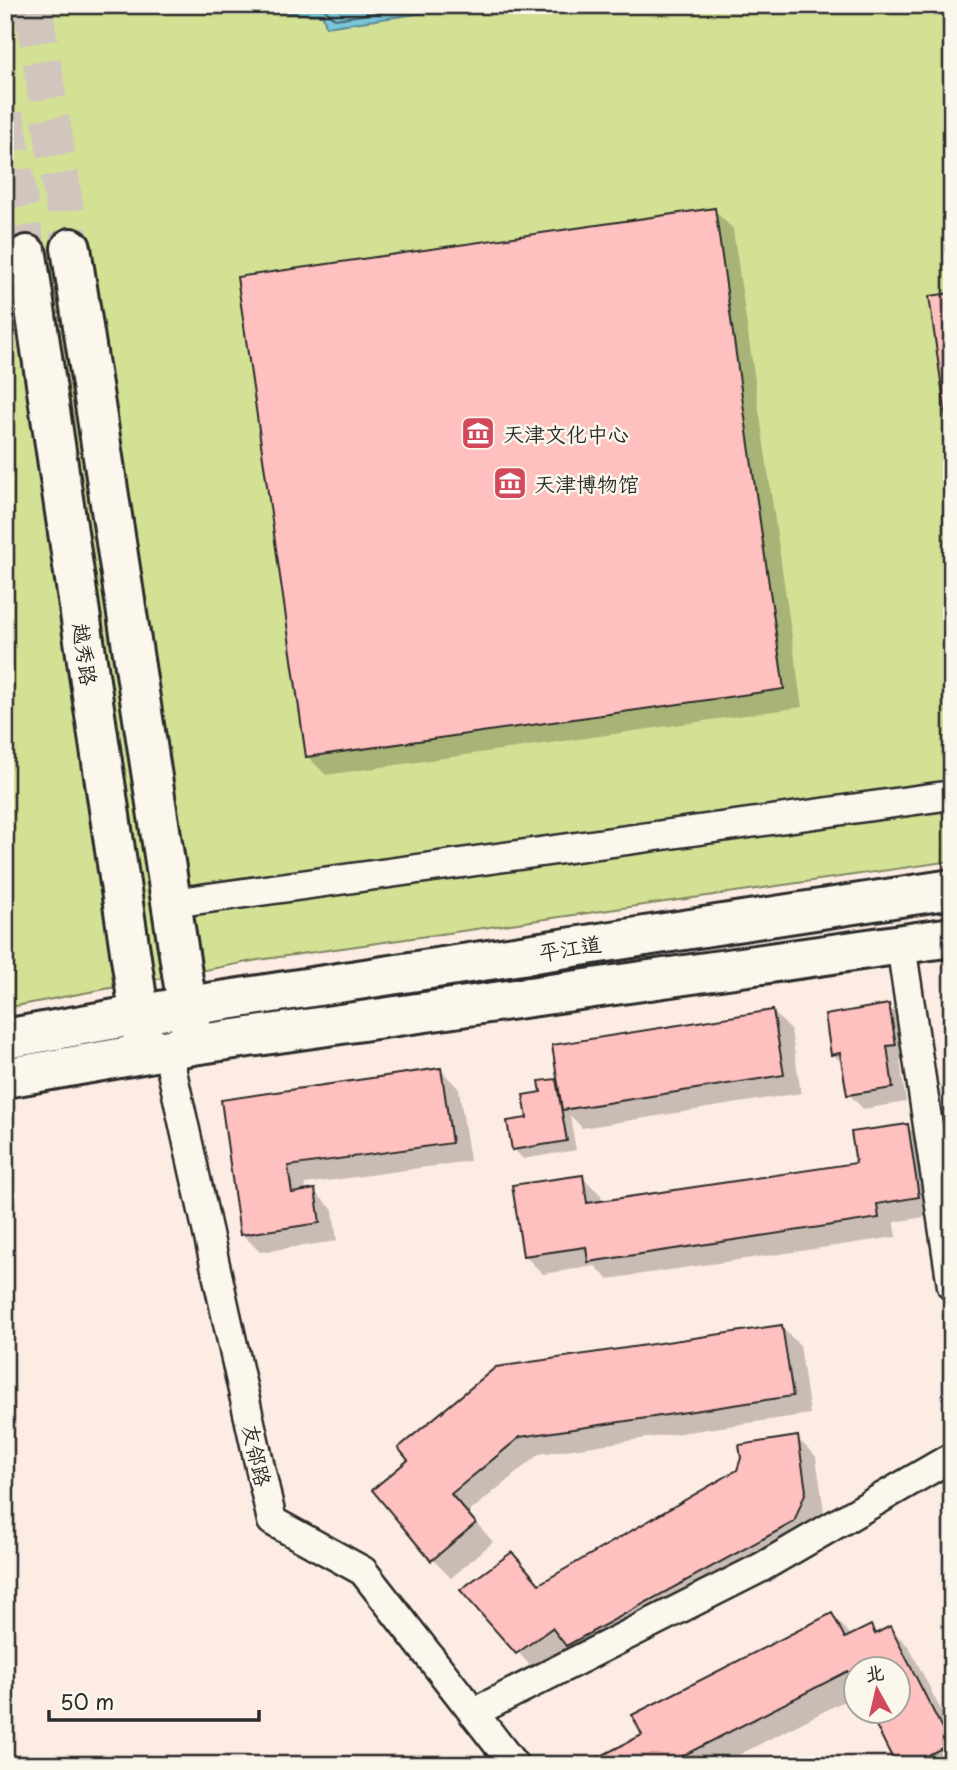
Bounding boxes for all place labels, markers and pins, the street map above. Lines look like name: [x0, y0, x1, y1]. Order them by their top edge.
museum icon: 天津文化中心: [459, 414, 497, 452]
place label: 天津文化中心: [503, 417, 629, 449]
museum icon: 天津博物馆: [491, 464, 529, 502]
place label: 天津博物馆: [534, 467, 639, 499]

